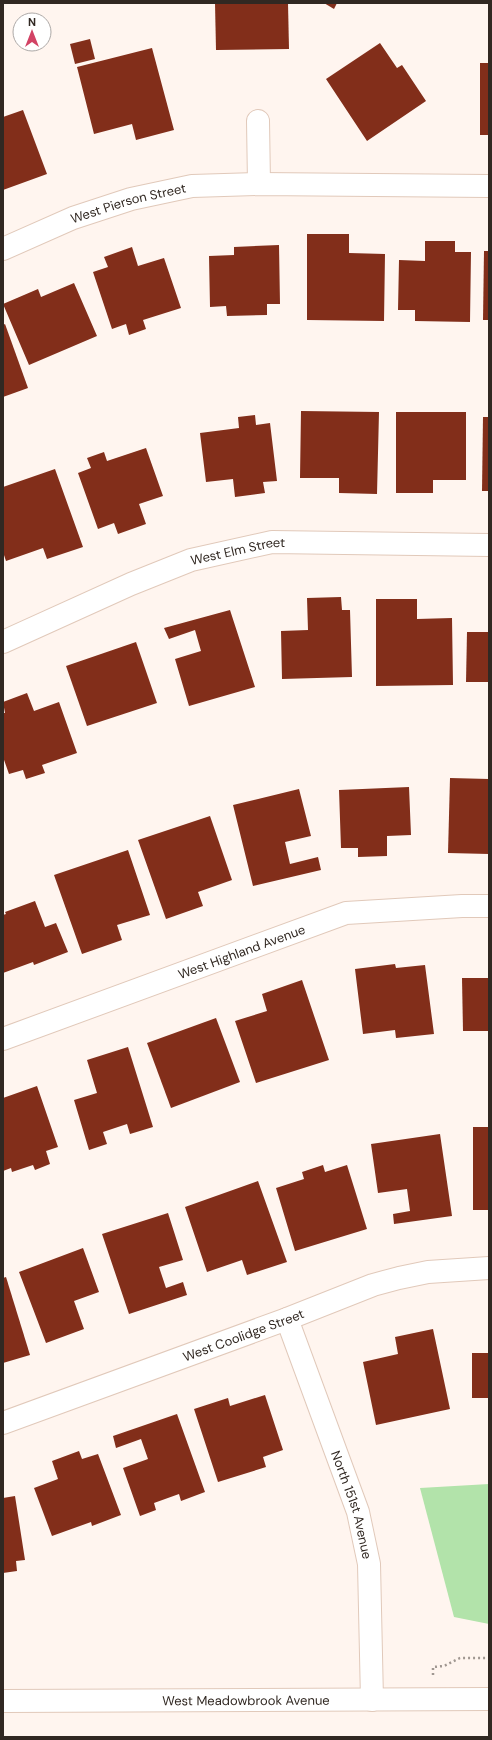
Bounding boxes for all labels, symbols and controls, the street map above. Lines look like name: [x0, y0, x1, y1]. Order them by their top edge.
north arrow: [12, 12, 52, 52]
text: N: [28, 15, 36, 29]
street label: West Pierson Street: [68, 179, 188, 227]
street label: West Elm Street: [189, 534, 285, 568]
street label: West Highland Avenue: [176, 920, 307, 983]
street label: West Coolidge Street: [180, 1305, 306, 1365]
street label: North 151st Avenue: [328, 1448, 376, 1560]
street label: West Meadowbrook Avenue: [162, 1691, 330, 1709]

